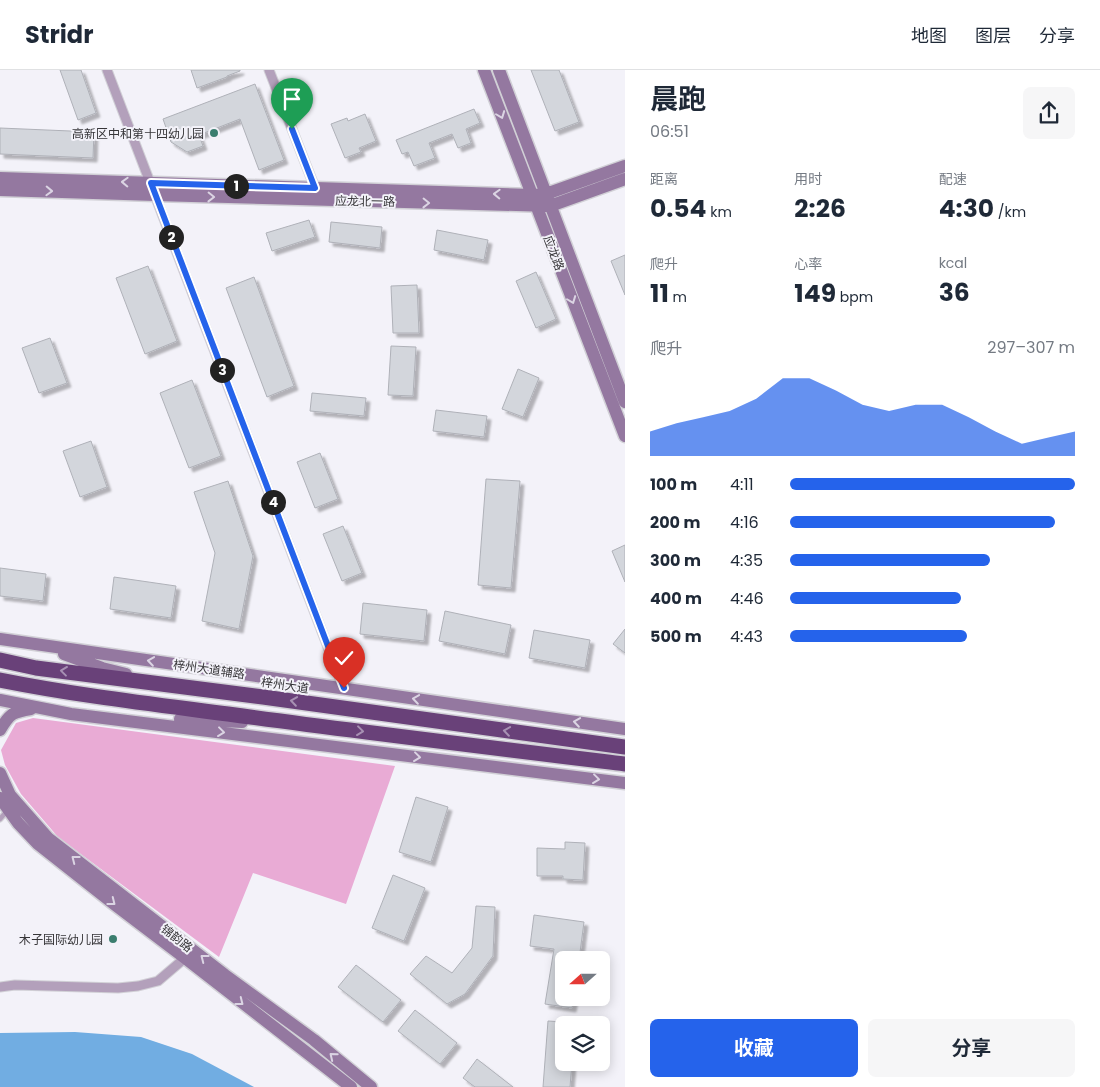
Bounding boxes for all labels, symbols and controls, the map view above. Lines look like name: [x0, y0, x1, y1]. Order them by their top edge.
text: Stridr: [25, 18, 93, 51]
text: 地图: [911, 23, 947, 48]
text: 图层: [975, 23, 1011, 48]
text: 分享: [1039, 23, 1075, 48]
pin: [271, 78, 313, 129]
text: 晨跑: [650, 80, 706, 119]
icon: arrive: [278, 85, 306, 113]
button: share: [1023, 87, 1075, 139]
one-way arrow: [495, 111, 505, 119]
text: 06:51: [650, 120, 689, 143]
place label: 高新区中和第十四幼儿园: [72, 125, 204, 142]
marker: 高新区中和第十四幼儿园: [208, 127, 220, 139]
text: 距离: [650, 169, 678, 189]
text: 用时: [794, 169, 822, 189]
text: 配速: [939, 169, 967, 189]
pin: 1: [224, 174, 248, 198]
text: 1: [234, 176, 239, 196]
one-way arrow: [120, 177, 128, 188]
one-way arrow: [45, 186, 53, 197]
one-way arrow: [493, 188, 501, 199]
text: 0.54: [650, 191, 707, 226]
text: 2:26: [794, 191, 846, 226]
text: 4:30: [939, 191, 994, 226]
one-way arrow: [208, 192, 215, 202]
street label: 应龙北一路: [335, 192, 395, 210]
one-way arrow: [422, 197, 430, 208]
text: km: [707, 202, 732, 222]
text: /km: [994, 202, 1026, 222]
pin: 2: [158, 224, 184, 250]
text: 2: [168, 227, 176, 247]
street label: 应龙路: [540, 233, 568, 273]
text: kcal: [939, 253, 967, 273]
text: 爬升: [650, 254, 678, 274]
text: 心率: [794, 254, 822, 274]
text: 36: [939, 275, 970, 310]
text: 11: [650, 276, 669, 311]
text: 149: [794, 276, 836, 311]
text: m: [669, 287, 687, 307]
text: bpm: [836, 287, 873, 307]
one-way arrow: [566, 295, 577, 304]
text: 297–307 m: [987, 336, 1075, 359]
text: 爬升: [650, 337, 682, 360]
pin: 3: [210, 358, 234, 382]
text: 3: [218, 360, 227, 380]
text: 100 m: [650, 473, 697, 496]
text: 4:11: [730, 473, 754, 496]
pin: 4: [260, 490, 286, 514]
text: 4: [269, 492, 278, 512]
text: 200 m: [650, 511, 700, 534]
text: 4:16: [730, 511, 759, 534]
text: 300 m: [650, 549, 701, 572]
text: 4:35: [730, 549, 763, 572]
text: 400 m: [650, 587, 702, 610]
text: 4:46: [730, 587, 764, 610]
text: 500 m: [650, 625, 702, 648]
text: 4:43: [730, 625, 763, 648]
pin: [323, 637, 365, 688]
icon: check: [330, 644, 358, 672]
one-way arrow: [147, 656, 155, 667]
street label: 梓州大道辅路: [172, 656, 246, 682]
one-way arrow: [60, 667, 68, 677]
street label: 梓州大道: [260, 673, 310, 697]
one-way arrow: [412, 694, 420, 704]
one-way arrow: [290, 697, 299, 707]
one-way arrow: [572, 717, 581, 727]
one-way arrow: [356, 725, 364, 736]
one-way arrow: [218, 726, 226, 737]
one-way arrow: [503, 726, 511, 737]
one-way arrow: [413, 751, 422, 761]
one-way arrow: [592, 773, 600, 784]
one-way arrow: [72, 856, 81, 864]
one-way arrow: [106, 897, 115, 906]
street label: 锦韵路: [158, 920, 196, 956]
place label: 木子国际幼儿园: [19, 931, 103, 948]
marker: 木子国际幼儿园: [107, 933, 119, 945]
north arrow: [555, 951, 610, 1006]
map controls: [555, 951, 610, 1071]
one-way arrow: [201, 956, 210, 964]
one-way arrow: [234, 996, 243, 1004]
button: layers: [555, 1016, 610, 1071]
button: 收藏: [650, 1019, 858, 1077]
button: 分享: [868, 1019, 1075, 1077]
one-way arrow: [330, 1053, 339, 1062]

